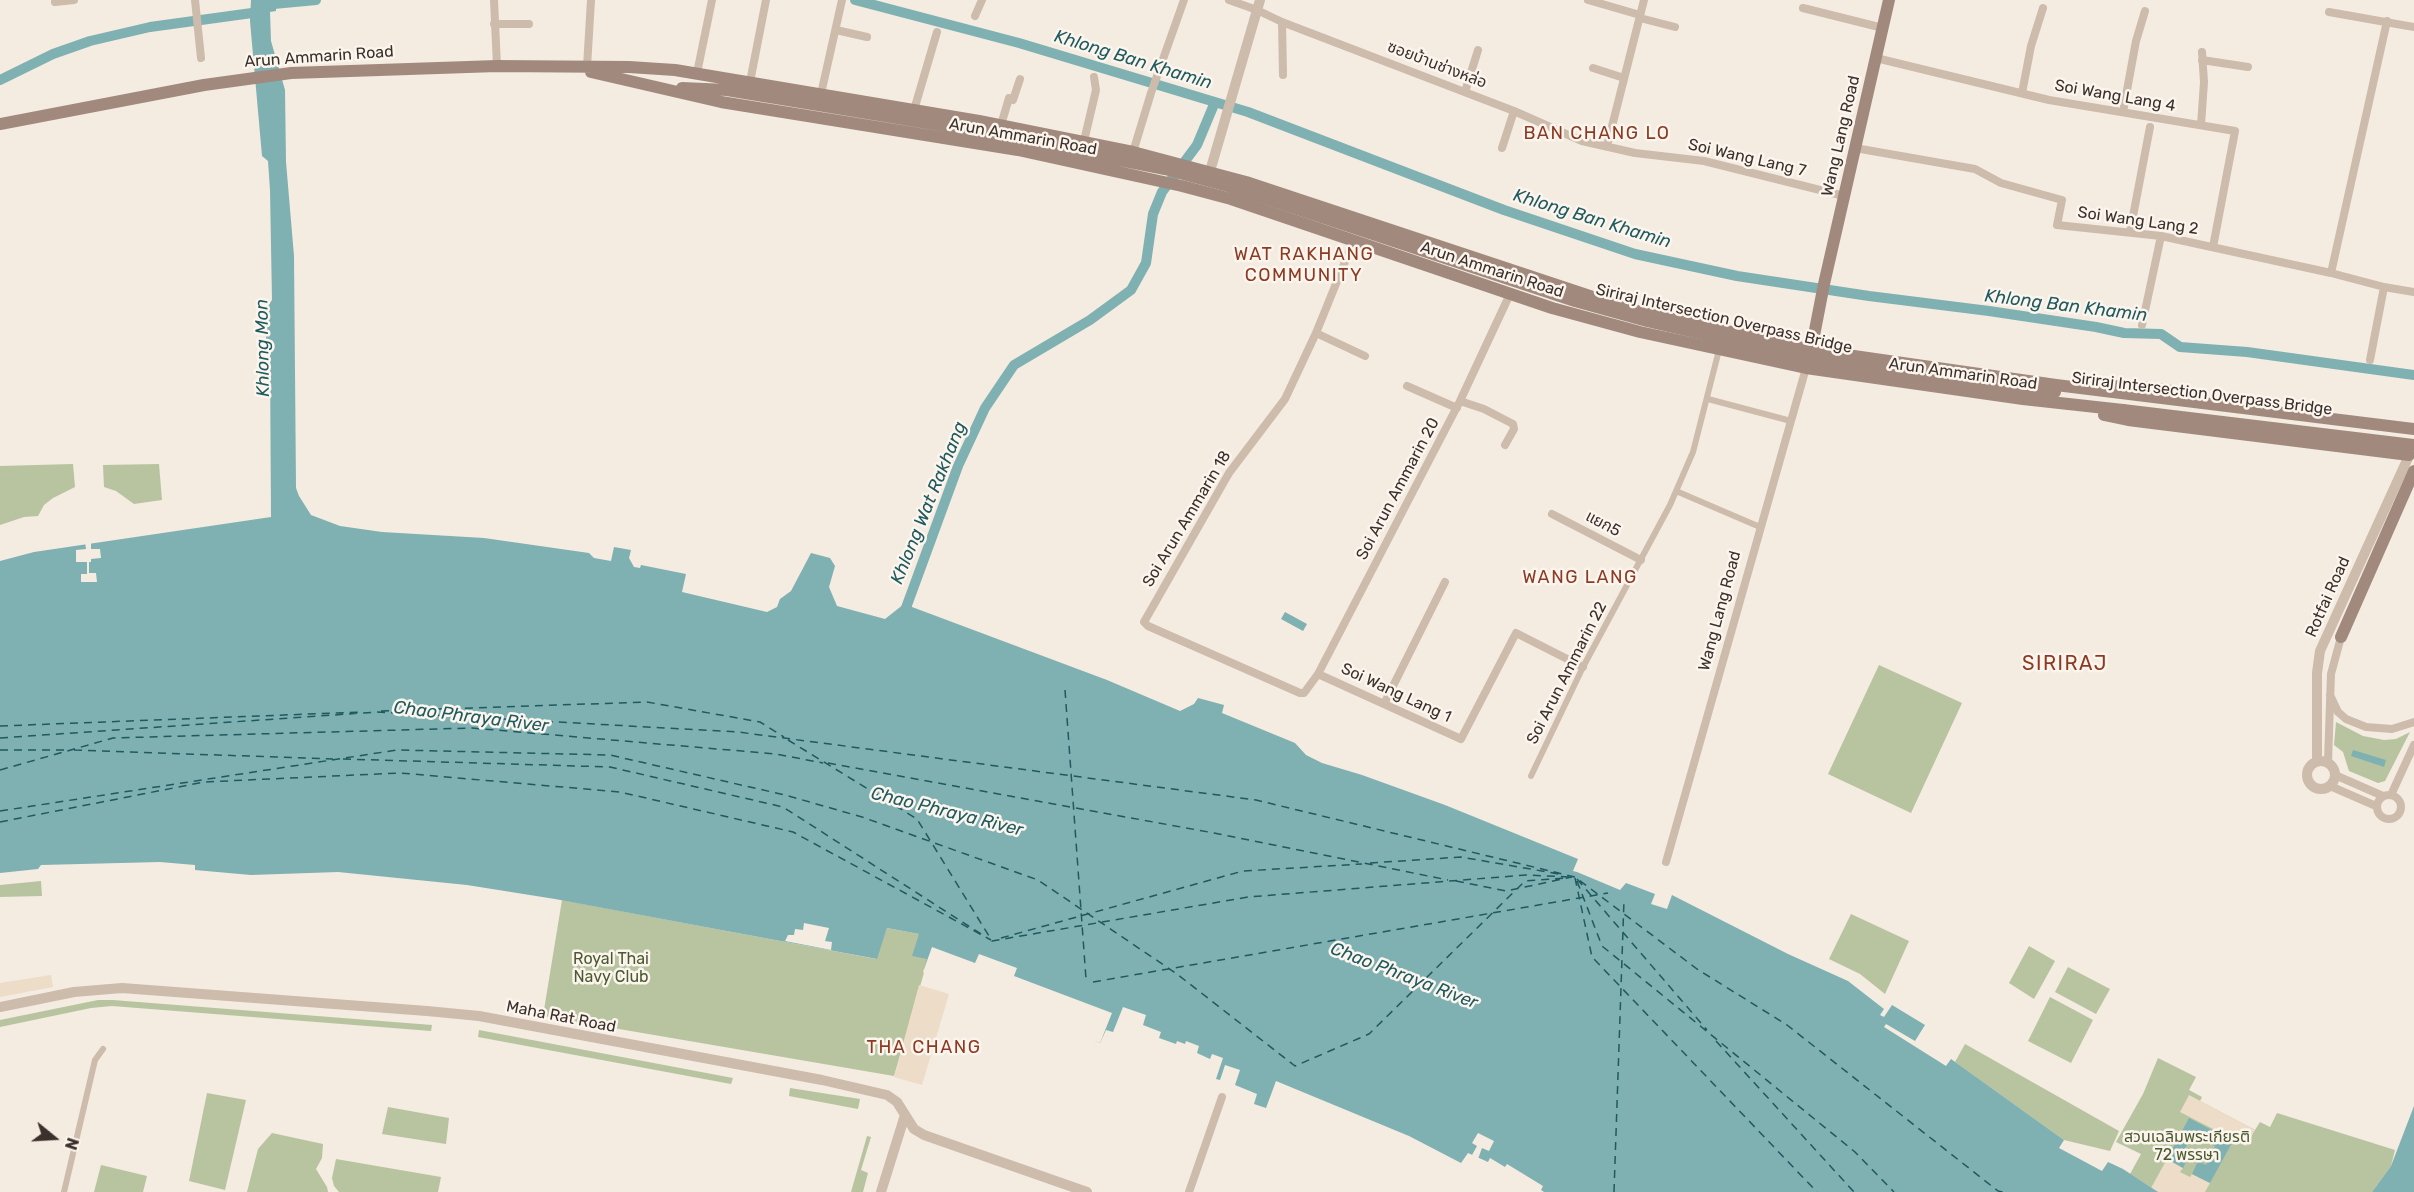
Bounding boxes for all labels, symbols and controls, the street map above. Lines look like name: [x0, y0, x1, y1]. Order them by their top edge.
water label: Khlong Ban Khamin: [1051, 26, 1215, 94]
street label: ซอยบ้านช่างหล่อ: [1384, 37, 1490, 93]
street label: Arun Ammarin Road: [244, 42, 394, 72]
street label: Wang Lang Road: [1818, 74, 1864, 198]
street label: Soi Wang Lang 4: [2053, 76, 2177, 116]
street label: Arun Ammarin Road: [948, 115, 1098, 159]
district label: BAN CHANG LO: [1523, 123, 1671, 145]
street label: Soi Wang Lang 7: [1686, 135, 1808, 181]
water label: Khlong Ban Khamin: [1510, 185, 1674, 253]
street label: Soi Wang Lang 2: [2076, 203, 2200, 239]
street label: Arun Ammarin Road: [1418, 238, 1566, 302]
district label: WAT RAKHANG COMMUNITY: [1234, 244, 1374, 286]
street label: Siriraj Intersection Overpass Bridge: [1594, 280, 1854, 358]
water label: Khlong Ban Khamin: [1983, 285, 2149, 327]
water label: Khlong Mon: [251, 299, 275, 397]
street label: Arun Ammarin Road: [1888, 354, 2038, 394]
street label: Siriraj Intersection Overpass Bridge: [2071, 368, 2333, 420]
street label: Soi Arun Ammarin 20: [1352, 415, 1444, 563]
water label: Khlong Wat Rakhang: [887, 419, 971, 587]
street label: Soi Arun Ammarin 18: [1139, 447, 1235, 591]
street label: แยก5: [1582, 507, 1624, 541]
street label: Wang Lang Road: [1695, 549, 1745, 673]
street label: Rotfai Road: [2302, 554, 2354, 640]
district label: WANG LANG: [1522, 567, 1638, 589]
street label: Soi Arun Ammarin 22: [1523, 599, 1611, 747]
district label: SIRIRAJ: [2022, 652, 2108, 676]
street label: Soi Wang Lang 1: [1338, 659, 1454, 727]
water label: Chao Phraya River: [392, 697, 550, 737]
water label: Chao Phraya River: [869, 783, 1025, 841]
water label: Chao Phraya River: [1327, 938, 1481, 1014]
park label: Royal Thai Navy Club: [573, 949, 649, 987]
street label: Maha Rat Road: [505, 997, 617, 1037]
district label: THA CHANG: [867, 1037, 981, 1059]
north arrow: [24, 1108, 84, 1168]
park label: สวนเฉลิมพระเกียรติ 72 พรรษา: [2124, 1127, 2250, 1165]
text: N: [61, 1135, 82, 1152]

